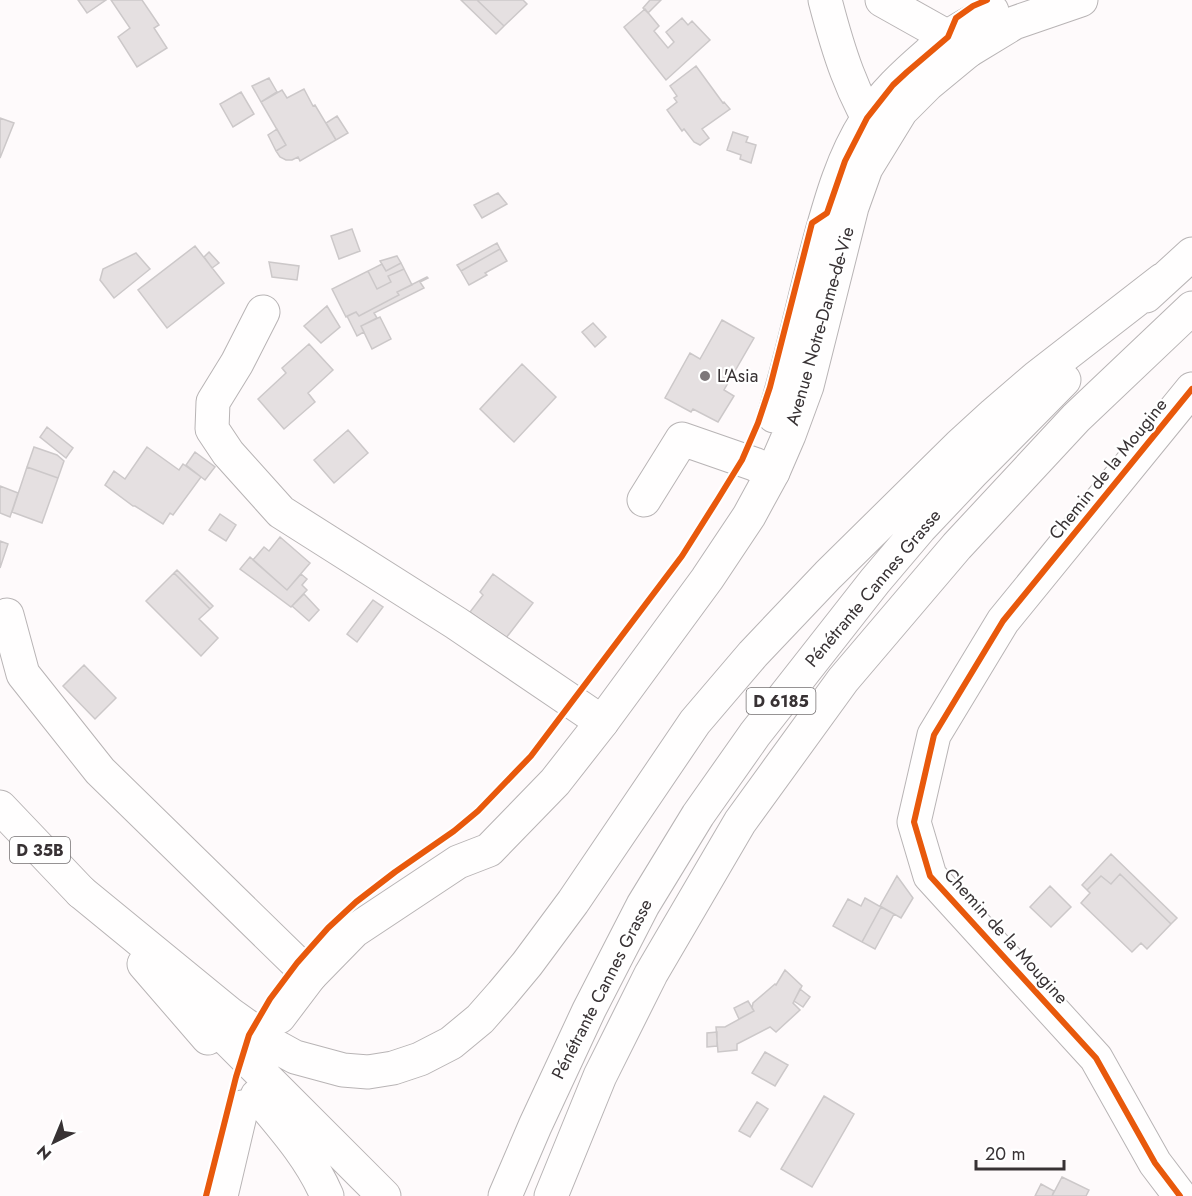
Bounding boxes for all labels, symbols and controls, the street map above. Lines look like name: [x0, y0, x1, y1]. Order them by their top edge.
street label: Avenue Notre-Dame-de-Vie: [779, 224, 861, 428]
place label: L'Asia: [717, 363, 758, 389]
marker: L'Asia: [698, 369, 712, 383]
street label: Chemin de la Mougine: [1043, 393, 1173, 545]
street label: Pénétrante Cannes Grasse: [799, 503, 947, 673]
road number: D 6185: [746, 688, 816, 714]
road number: D 35B: [10, 837, 70, 863]
street label: Chemin de la Mougine: [938, 862, 1074, 1010]
street label: Pénétrante Cannes Grasse: [545, 894, 659, 1084]
north arrow: [24, 1112, 84, 1172]
scale bar: [976, 1133, 1064, 1171]
text: N: [32, 1140, 57, 1165]
text: 20 m: [985, 1141, 1025, 1167]

